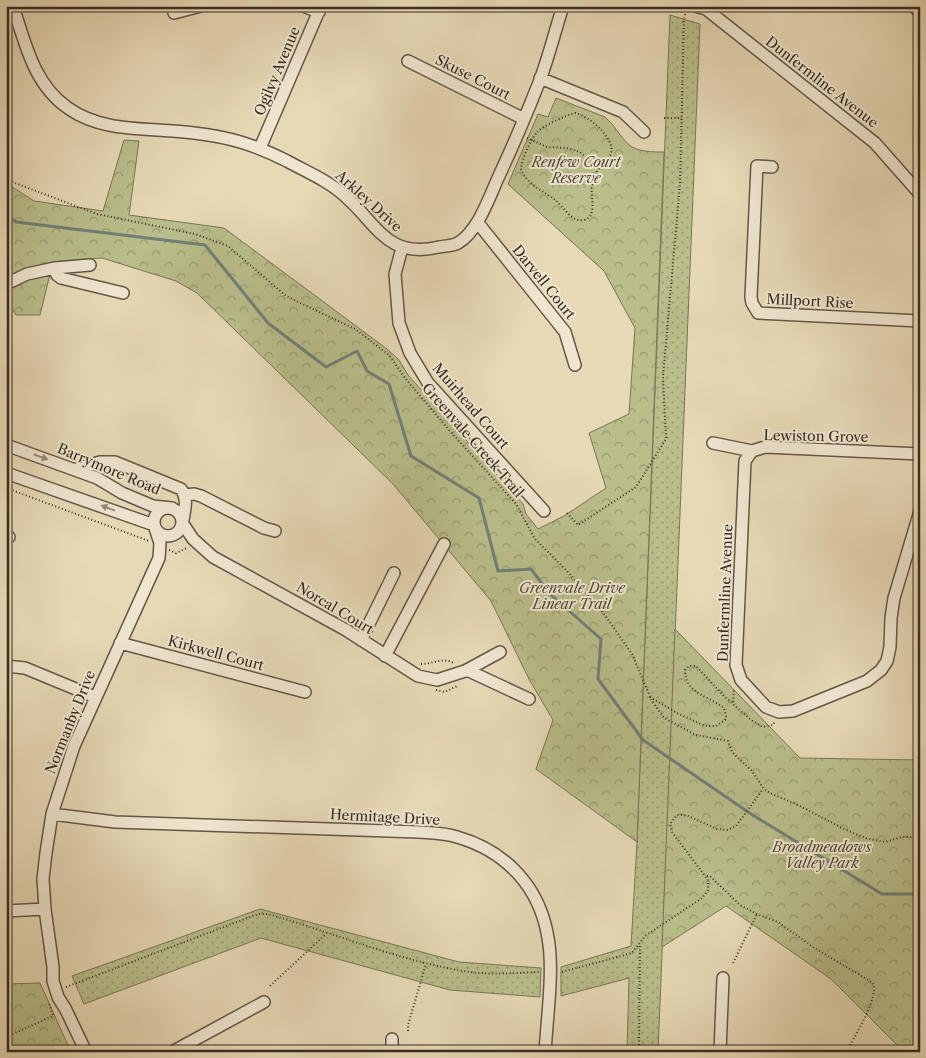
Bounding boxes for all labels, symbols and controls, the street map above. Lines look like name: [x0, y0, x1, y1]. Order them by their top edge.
street label: Ogilvy Avenue: [250, 24, 304, 118]
street label: Dunfermline Avenue: [762, 32, 882, 132]
street label: Skuse Court: [433, 50, 513, 104]
park label: Renfew Court Reserve: [530, 153, 622, 187]
street label: Arkley Drive: [331, 166, 406, 236]
street label: Darvell Court: [509, 241, 580, 323]
street label: Millport Rise: [766, 290, 854, 312]
street label: Muirhead Court: [429, 359, 513, 453]
street label: Greenvale Creek Trail: [418, 379, 528, 501]
street label: Lewiston Grove: [763, 426, 869, 446]
street label: Barrymore Road: [55, 439, 164, 499]
one-way arrow: [34, 453, 49, 461]
one-way arrow: [101, 504, 116, 511]
street label: Dunfermline Avenue: [714, 523, 736, 662]
street label: Norcal Court: [293, 578, 377, 638]
park label: Greenvale Drive Linear Trail: [519, 579, 626, 613]
street label: Kirkwell Court: [166, 632, 266, 674]
street label: Normanby Drive: [41, 667, 99, 777]
street label: Hermitage Drive: [329, 805, 441, 829]
park label: Broadmeadows Valley Park: [771, 838, 873, 872]

